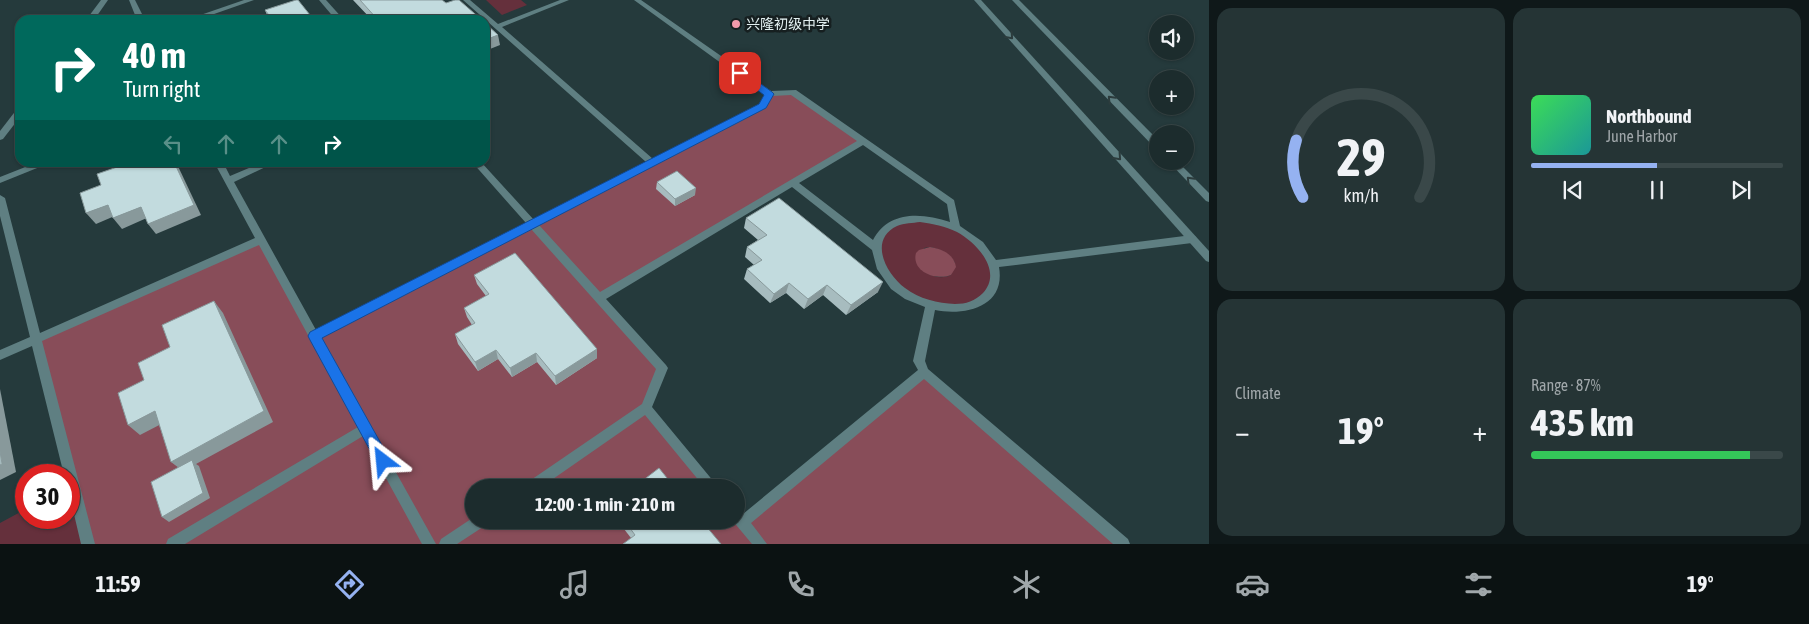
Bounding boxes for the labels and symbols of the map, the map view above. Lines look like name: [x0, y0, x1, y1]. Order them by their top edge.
place label: 兴隆初级中学: [746, 16, 830, 32]
marker: 兴隆初级中学: [730, 18, 742, 30]
one-way arrow: [1004, 31, 1013, 40]
pin: [719, 52, 761, 94]
one-way arrow: [1108, 96, 1117, 105]
one-way arrow: [1112, 151, 1121, 160]
one-way arrow: [1187, 177, 1196, 186]
position arrow: [356, 434, 408, 486]
speed limit sign: 30: [15, 464, 80, 529]

